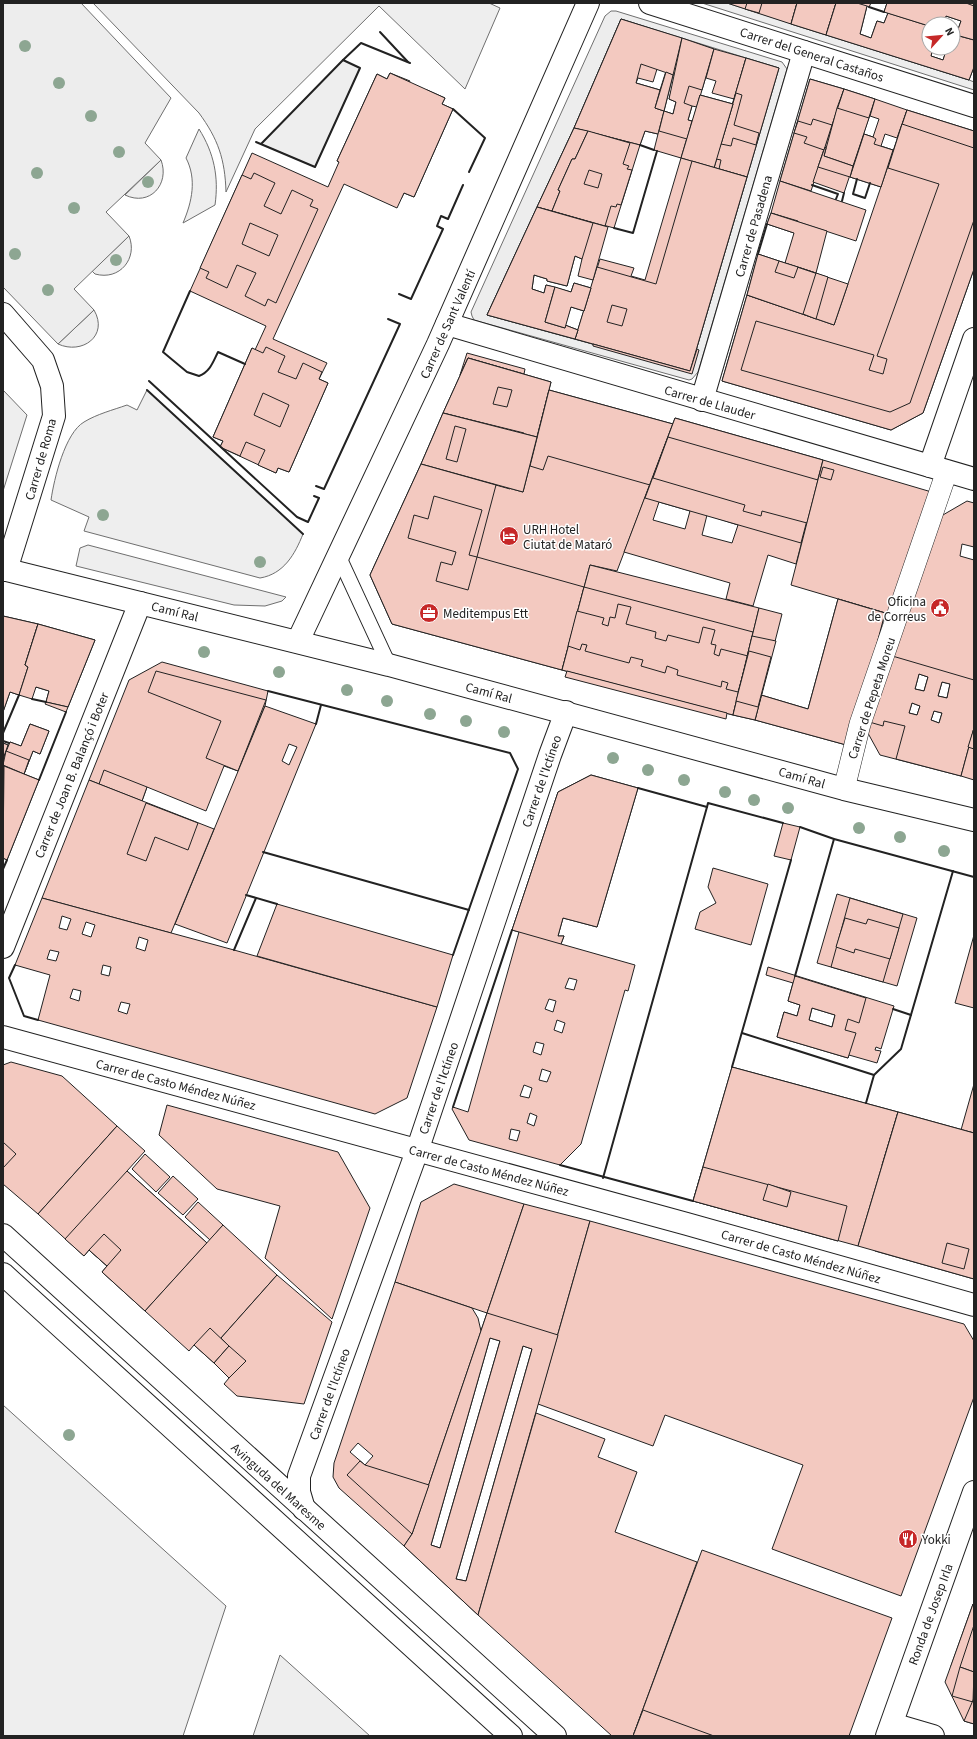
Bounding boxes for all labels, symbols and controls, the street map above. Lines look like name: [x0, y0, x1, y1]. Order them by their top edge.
north arrow: [921, 16, 961, 56]
street label: Carrer del General Castaños: [738, 23, 886, 87]
text: N: [941, 25, 958, 38]
street label: Carrer de Pasadena: [731, 173, 777, 279]
street label: Carrer de Sant Valentí: [416, 266, 480, 382]
street label: Carrer de Llauder: [662, 381, 758, 425]
street label: Carrer de Roma: [21, 416, 61, 502]
place label: URH Hotel Ciutat de Mataró: [523, 521, 612, 554]
hotel icon: URH Hotel Ciutat de Mataró: [498, 525, 520, 547]
place label: Oficina de Correus: [867, 593, 927, 626]
street label: Camí Ral: [149, 597, 200, 626]
public building icon: Oficina de Correus: [929, 597, 951, 619]
office icon: Meditempus Ett: [418, 602, 440, 624]
place label: Meditempus Ett: [443, 605, 529, 623]
street label: Carrer de Pepeta Moreu: [844, 635, 900, 762]
street label: Camí Ral: [463, 678, 514, 708]
street label: Carrer de Joan B. Balançó i Boter: [30, 689, 114, 861]
street label: Carrer de l'Ictíneo: [518, 733, 566, 830]
street label: Camí Ral: [776, 763, 827, 793]
street label: Carrer de l'Ictíneo: [415, 1040, 463, 1137]
street label: Carrer de Casto Méndez Núñez: [94, 1055, 258, 1115]
street label: Carrer de Casto Méndez Núñez: [407, 1141, 571, 1201]
street label: Carrer de Casto Méndez Núñez: [719, 1226, 883, 1288]
street label: Carrer de l'Ictíneo: [305, 1346, 355, 1443]
street label: Avinguda del Maresme: [227, 1439, 330, 1534]
restaurant icon: Yokki: [897, 1528, 919, 1550]
place label: Yokki: [921, 1531, 951, 1549]
street label: Ronda de Josep Irla: [904, 1561, 958, 1668]

